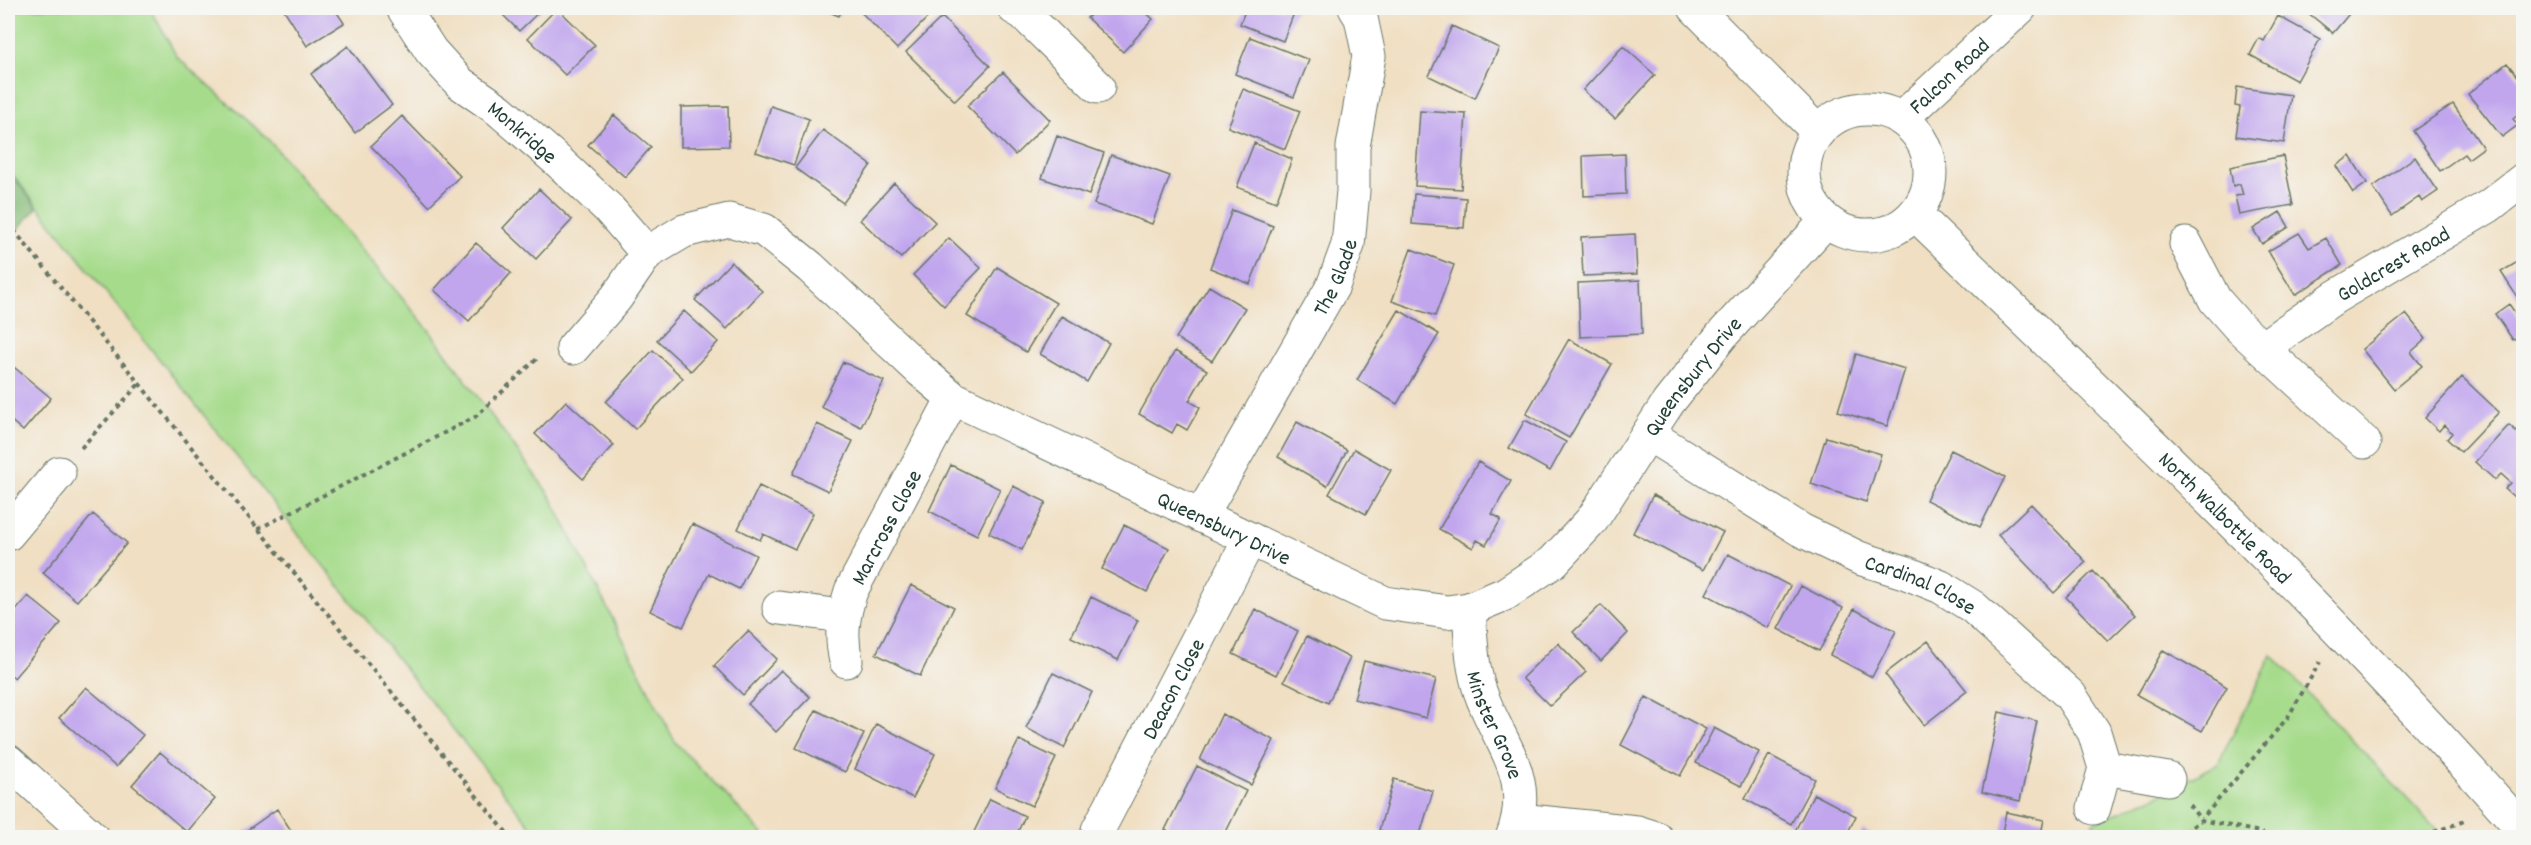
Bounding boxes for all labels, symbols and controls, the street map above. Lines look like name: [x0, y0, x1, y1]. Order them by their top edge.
street label: Falcon Road: [1903, 32, 1998, 123]
street label: Monkridge: [480, 95, 563, 173]
street label: Goldcrest Road: [2332, 220, 2457, 312]
street label: The Glade: [1307, 239, 1367, 323]
street label: Queensbury Drive: [1638, 311, 1751, 444]
street label: North Walbottle Road: [2150, 446, 2297, 593]
street label: Marcross Close: [845, 465, 931, 591]
street label: Queensbury Drive: [1151, 485, 1295, 575]
street label: Cardinal Close: [1860, 549, 1981, 624]
street label: Deacon Close: [1136, 634, 1214, 746]
street label: Minster Grove: [1456, 668, 1529, 783]

